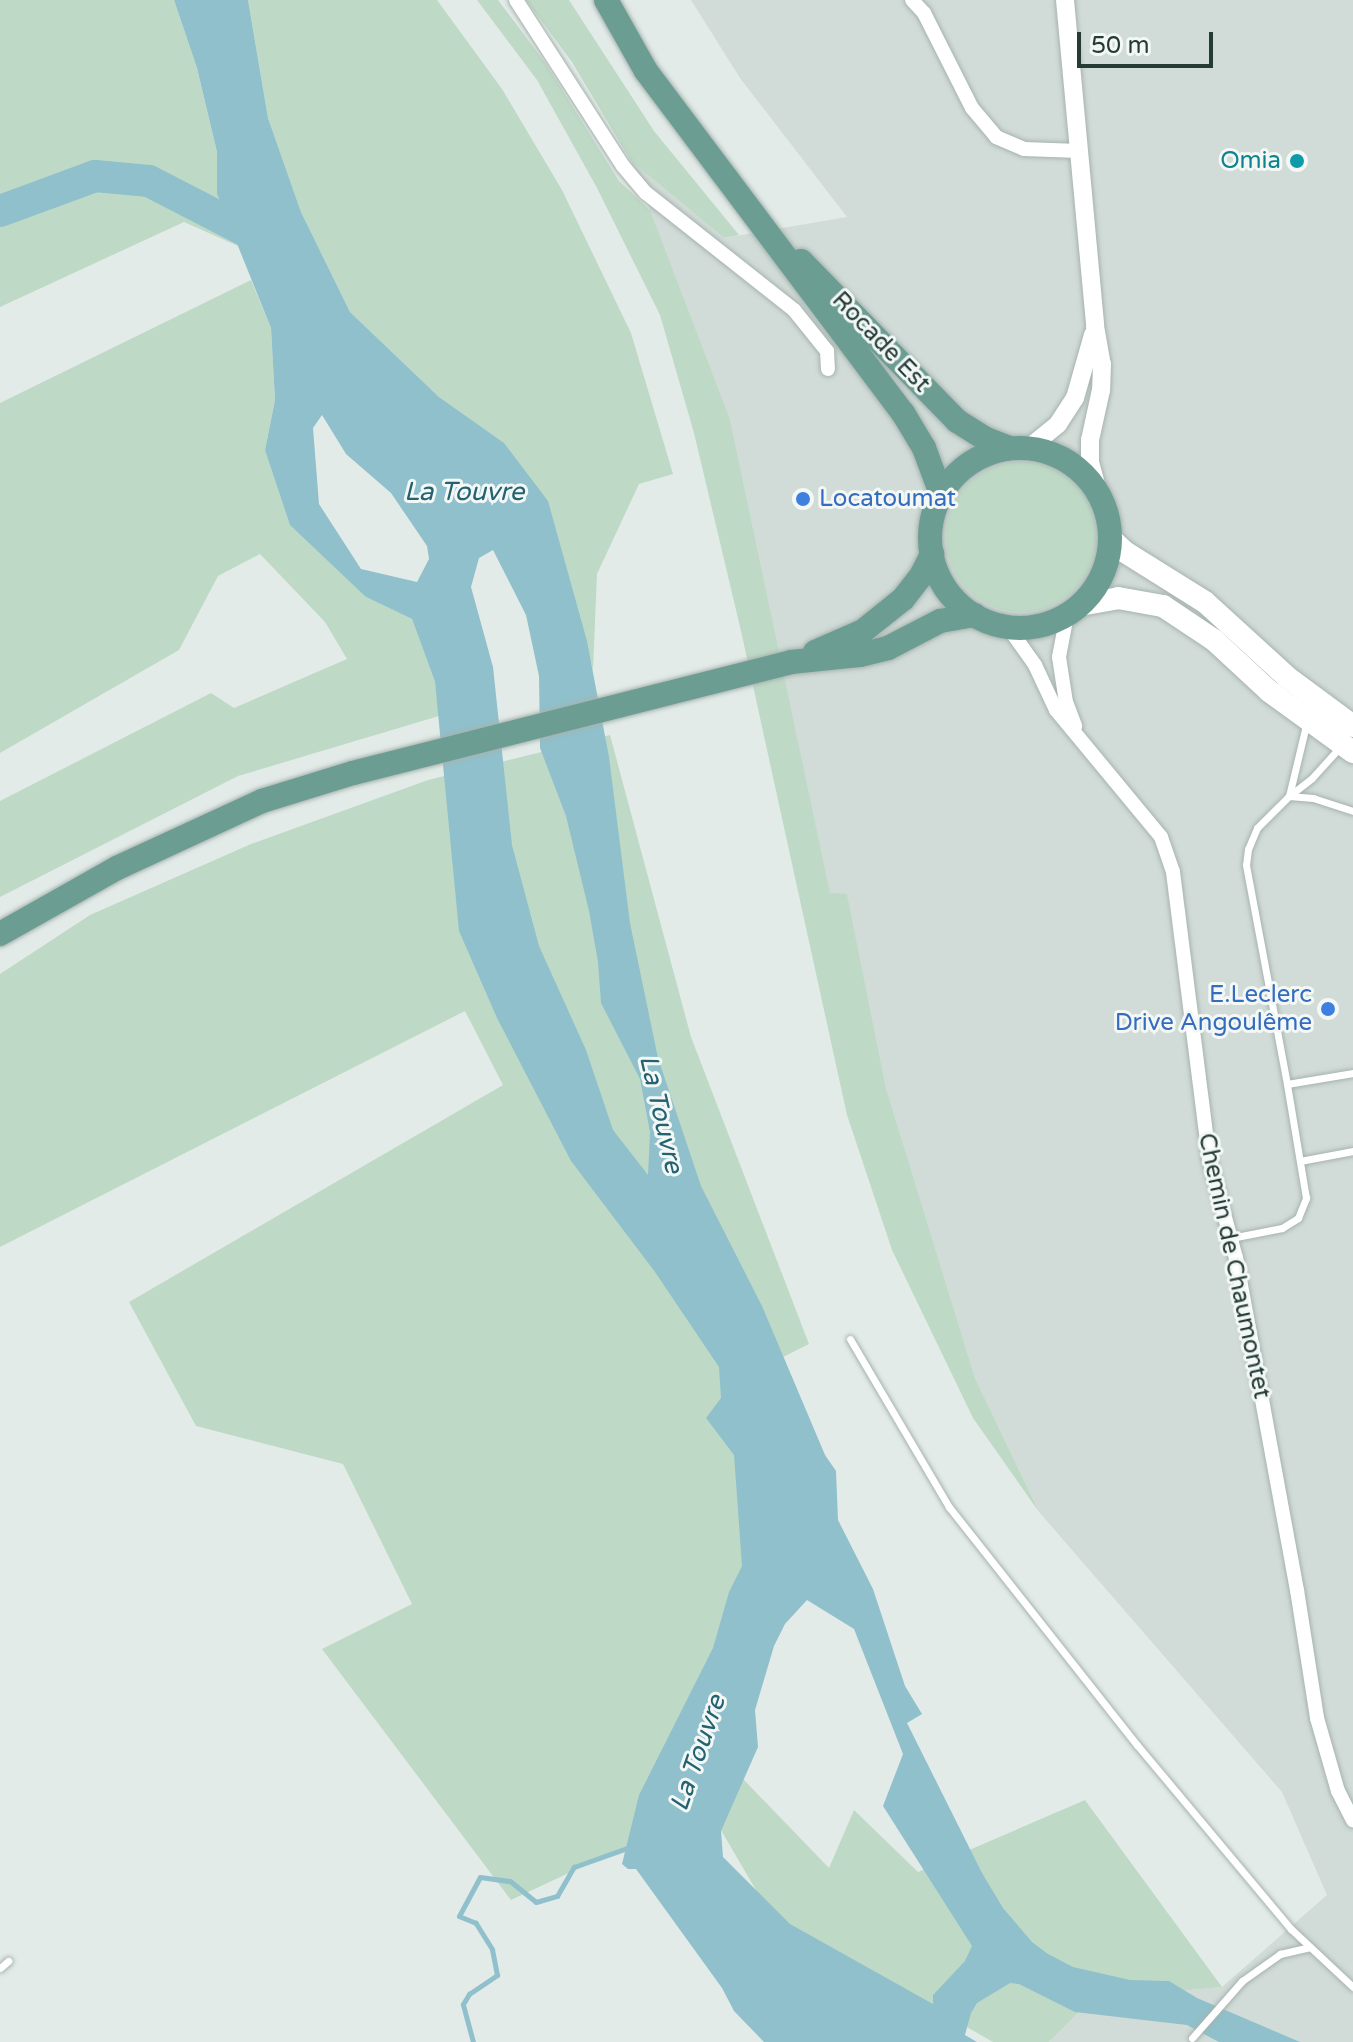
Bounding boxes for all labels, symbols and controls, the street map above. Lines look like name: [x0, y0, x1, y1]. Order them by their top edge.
scale bar: [1081, 16, 1217, 66]
text: 50 m: [1091, 31, 1149, 60]
place label: Omia: [1220, 147, 1281, 175]
marker: Omia: [1288, 152, 1306, 170]
street label: Rocade Est: [826, 286, 936, 398]
water label: La Touvre: [404, 476, 524, 508]
place label: Locatoumat: [819, 485, 956, 513]
marker: Locatoumat: [794, 490, 812, 508]
place label: E.Leclerc Drive Angoulême: [1115, 981, 1312, 1037]
marker: E.Leclerc Drive Angoulême: [1319, 1000, 1337, 1018]
water label: La Touvre: [632, 1052, 690, 1176]
street label: Chemin de Chaumontet: [1192, 1131, 1276, 1401]
water label: La Touvre: [664, 1691, 732, 1815]

